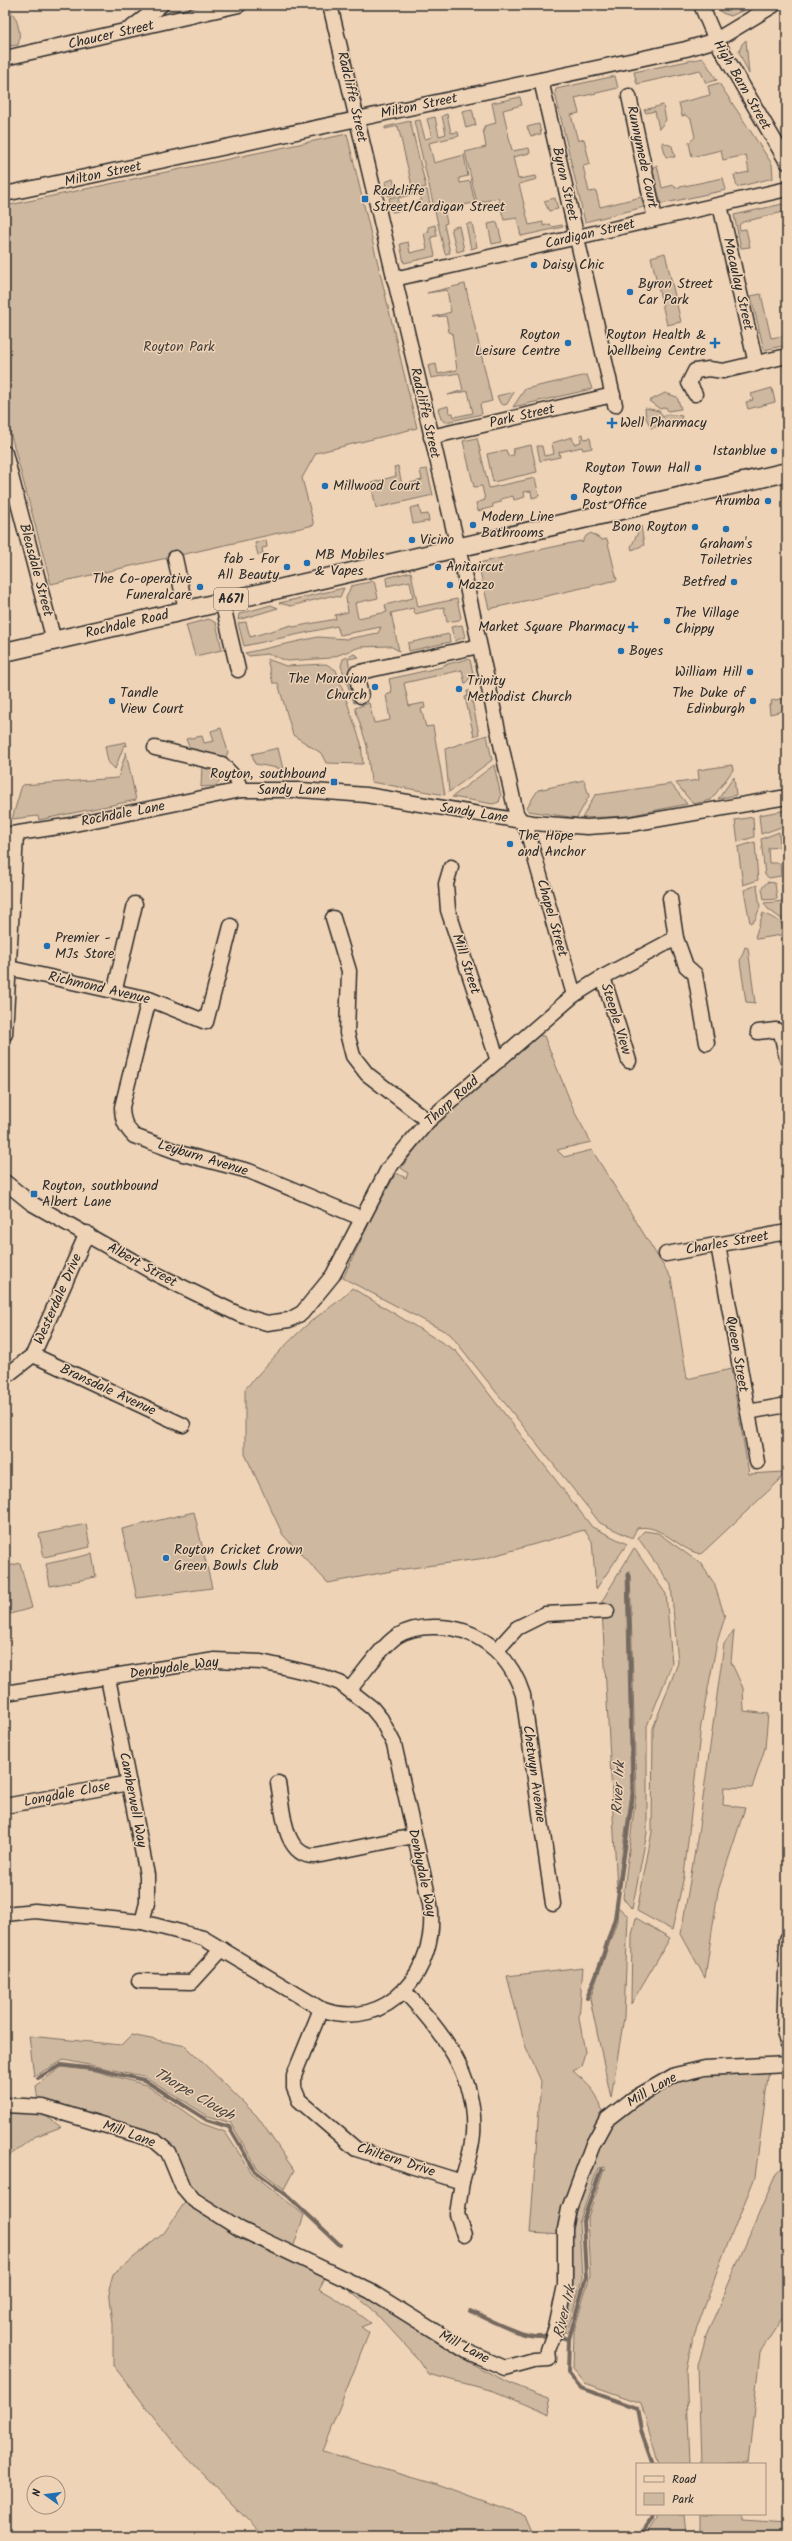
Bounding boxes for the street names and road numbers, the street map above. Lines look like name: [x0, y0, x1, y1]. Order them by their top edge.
street label: Chaucer Street: [66, 14, 157, 56]
street label: High Barn Street: [707, 36, 777, 135]
street label: Radcliffe Street: [331, 49, 373, 145]
street label: Milton Street: [378, 87, 460, 125]
street label: Runnymede Court: [620, 104, 664, 211]
street label: Byron Street: [546, 145, 584, 224]
street label: Milton Street: [62, 155, 144, 193]
street label: Cardigan Street: [543, 213, 638, 255]
street label: Macaulay Street: [717, 235, 760, 333]
street label: Radcliffe Street: [404, 365, 446, 461]
street label: Park Street: [487, 398, 557, 434]
street label: Bleasdale Street: [13, 521, 59, 620]
road number: A671: [214, 588, 248, 610]
street label: Rochdale Road: [83, 603, 172, 644]
street label: Rochdale Lane: [79, 795, 168, 833]
street label: Sandy Lane: [438, 797, 510, 829]
street label: Chapel Street: [530, 877, 574, 960]
street label: Mill Street: [446, 931, 486, 998]
street label: Richmond Avenue: [46, 966, 153, 1011]
street label: Steeple View: [595, 980, 638, 1058]
street label: Thorp Road: [420, 1070, 485, 1131]
street label: Leyburn Avenue: [155, 1134, 252, 1182]
street label: Charles Street: [684, 1225, 771, 1261]
street label: Albert Street: [103, 1237, 181, 1294]
street label: Westerdale Drive: [28, 1249, 88, 1348]
street label: Queen Street: [719, 1314, 755, 1394]
street label: Bransdale Avenue: [56, 1358, 160, 1422]
street label: Denbydale Way: [128, 1651, 220, 1685]
street label: Chetwyn Avenue: [516, 1724, 552, 1825]
street label: Camberwell Way: [113, 1750, 153, 1850]
street label: Longdale Close: [22, 1775, 113, 1813]
street label: Denbydale Way: [402, 1827, 442, 1920]
street label: Mill Lane: [623, 2066, 682, 2113]
street label: Mill Lane: [99, 2114, 159, 2154]
street label: Chiltern Drive: [354, 2137, 439, 2183]
street label: Mill Lane: [435, 2324, 494, 2370]

